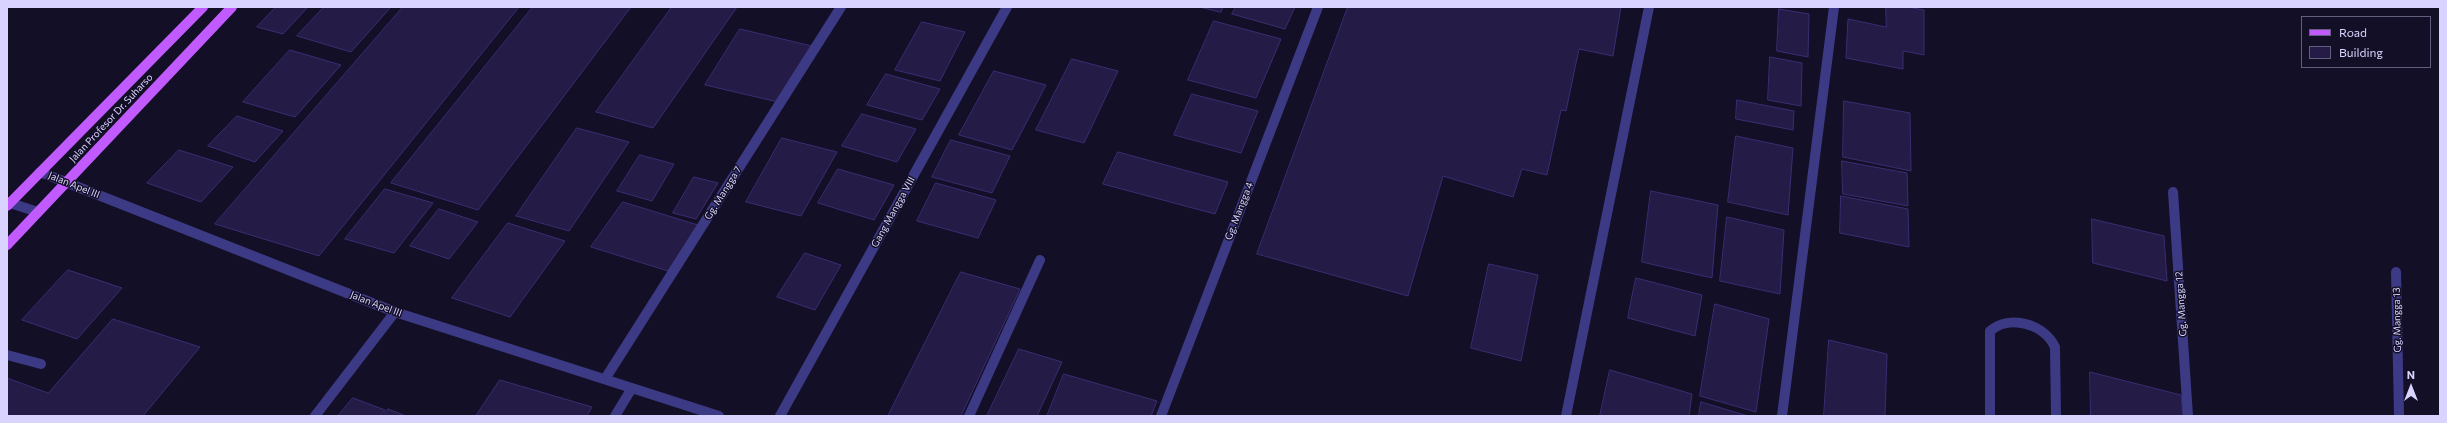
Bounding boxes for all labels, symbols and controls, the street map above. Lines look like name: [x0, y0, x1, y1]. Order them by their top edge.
legend: [2301, 16, 2431, 68]
text: Road: [2339, 25, 2367, 39]
text: Building: [2339, 45, 2383, 59]
street label: Jalan Profesor Dr. Suharso: [67, 71, 155, 165]
street label: Gg. Mangga 7: [702, 164, 744, 222]
street label: Jalan Apel III: [46, 169, 102, 201]
street label: Gang Mangga VIII: [869, 174, 917, 250]
street label: Gg. Mangga 4: [1222, 180, 1256, 242]
street label: Gg. Mangga 12: [2173, 271, 2189, 337]
street label: Gg. Mangga 13: [2390, 287, 2404, 353]
street label: Jalan Apel III: [348, 289, 404, 319]
north arrow: [2391, 367, 2431, 407]
text: N: [2407, 368, 2415, 381]

